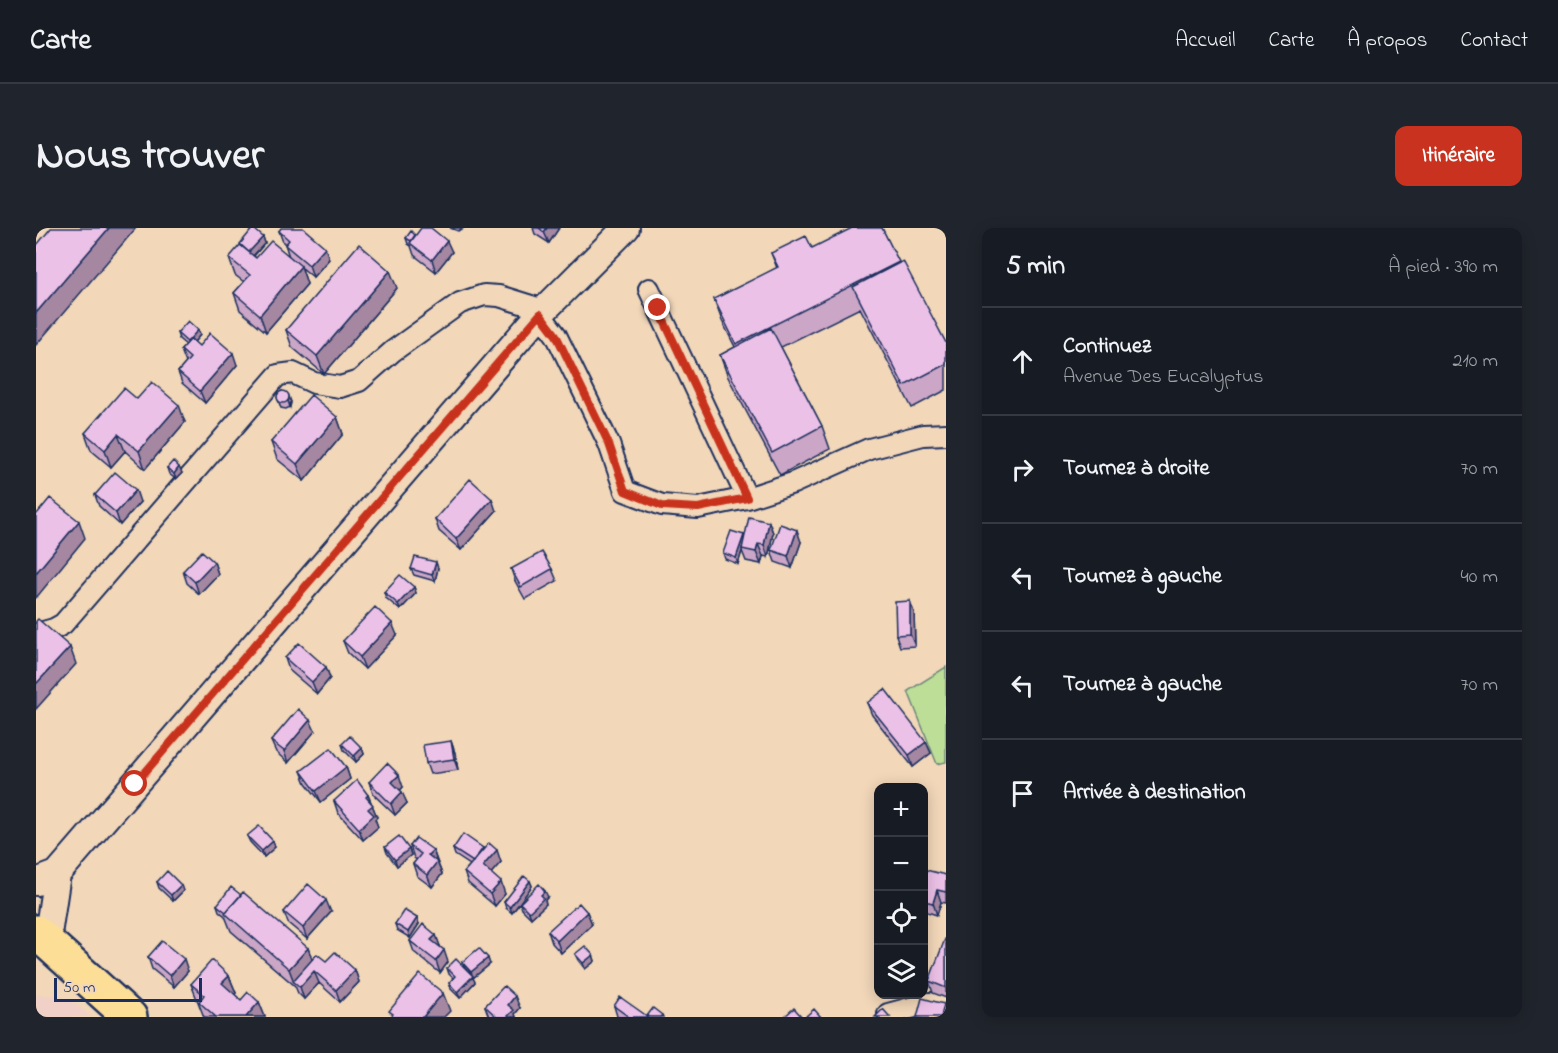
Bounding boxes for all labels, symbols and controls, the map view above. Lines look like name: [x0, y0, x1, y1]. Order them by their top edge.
text: Carte: [30, 21, 91, 62]
text: Accueil: [1175, 26, 1236, 56]
text: Carte: [1269, 26, 1314, 56]
text: À propos: [1347, 26, 1427, 56]
text: Contact: [1460, 26, 1528, 56]
text: Nous trouver: [36, 126, 264, 187]
button: Itinéraire: [1395, 126, 1522, 186]
text: 5 min: [1006, 248, 1065, 286]
text: À pied · 390 m: [1388, 253, 1498, 282]
route end: [644, 294, 670, 320]
text: Continuez: [1063, 331, 1151, 363]
icon: ahead: [1006, 345, 1039, 378]
text: 210 m: [1453, 347, 1498, 376]
text: Avenue Des Eucalyptus: [1063, 363, 1263, 392]
icon: right: [1006, 453, 1039, 486]
text: Tournez à droite: [1063, 453, 1209, 485]
text: 70 m: [1461, 455, 1498, 484]
icon: left: [1006, 561, 1039, 594]
text: Tournez à gauche: [1063, 561, 1222, 593]
text: 40 m: [1461, 563, 1498, 592]
icon: left: [1006, 669, 1039, 702]
text: Tournez à gauche: [1063, 669, 1222, 701]
text: 70 m: [1461, 671, 1498, 700]
route start: [121, 770, 147, 796]
icon: arrive: [1006, 777, 1039, 810]
text: Arrivée à destination: [1063, 777, 1246, 809]
map controls: [874, 783, 928, 999]
button: +: [874, 783, 928, 837]
button: −: [874, 837, 928, 891]
button: locate: [874, 891, 928, 945]
button: layers: [874, 945, 928, 999]
scale bar: [54, 975, 202, 1002]
text: 50 m: [63, 976, 95, 1000]

